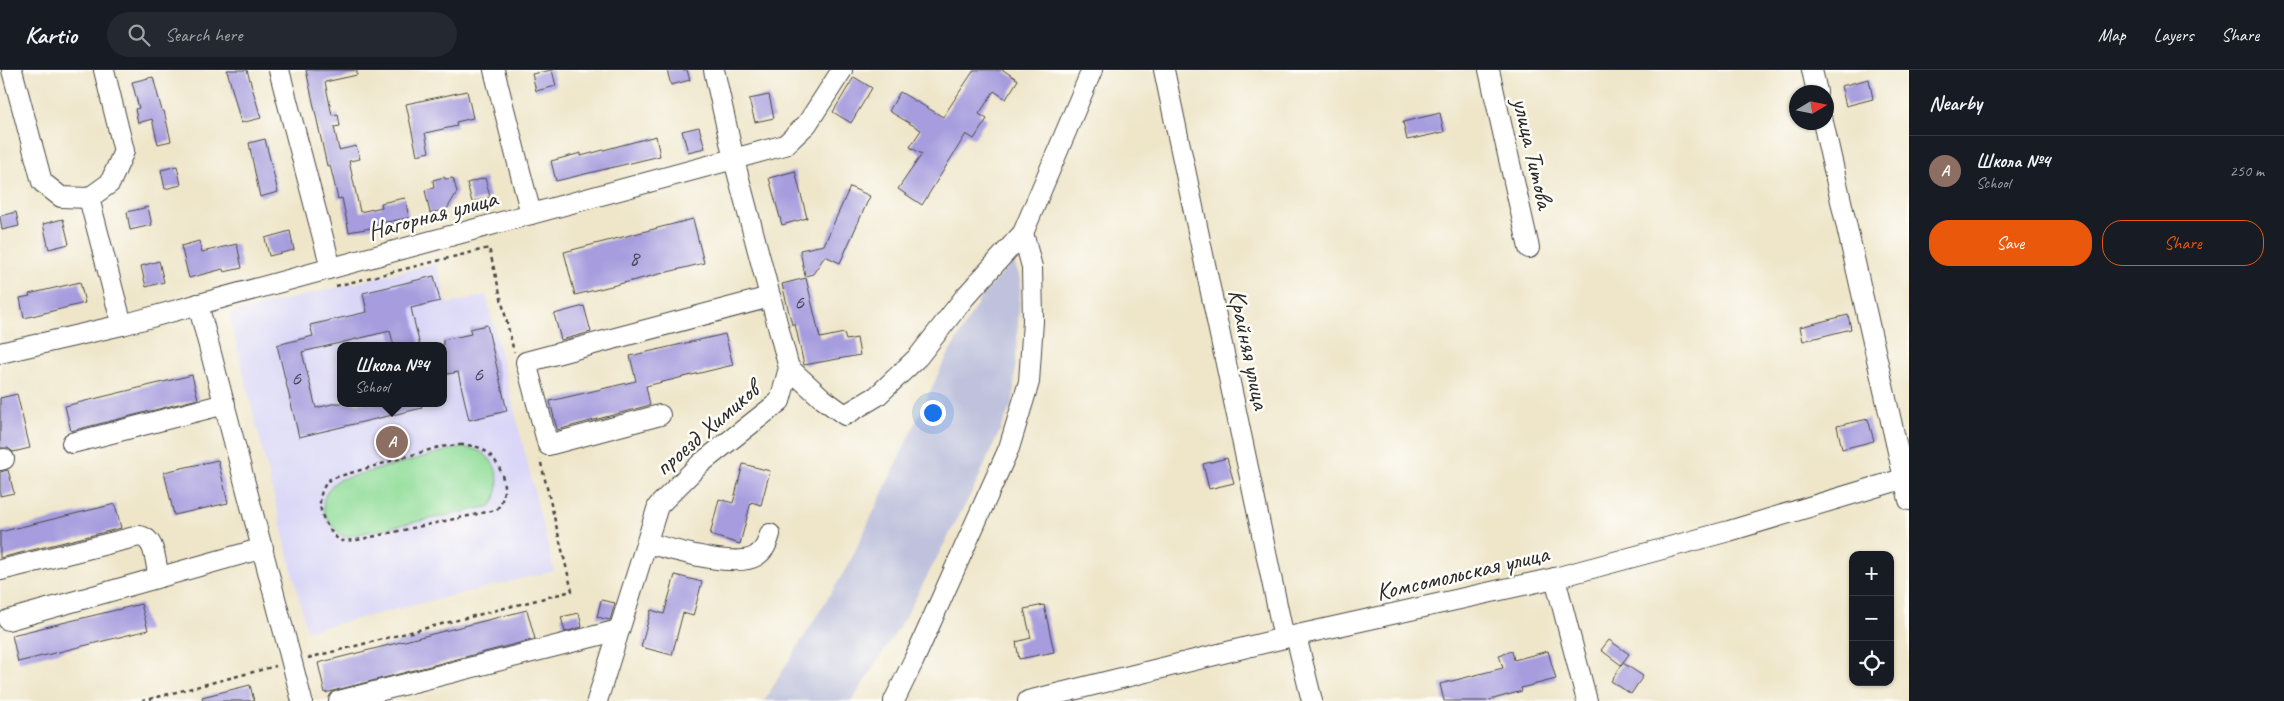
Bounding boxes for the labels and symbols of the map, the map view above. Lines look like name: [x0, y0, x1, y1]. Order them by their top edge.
north arrow: [1789, 85, 1834, 130]
street label: улица Титова: [1504, 93, 1562, 215]
street label: Нагорная улица: [364, 182, 503, 248]
house number: 8: [629, 244, 641, 272]
street label: Крайняя улица: [1221, 286, 1278, 414]
house number: 6: [794, 288, 805, 316]
house number: 6: [473, 360, 484, 388]
house number: 6: [291, 364, 302, 392]
street label: проезд Химиков: [648, 370, 771, 483]
your location: [920, 400, 946, 426]
pin: A: [376, 423, 408, 461]
street label: Комсомольская улица: [1373, 537, 1554, 608]

